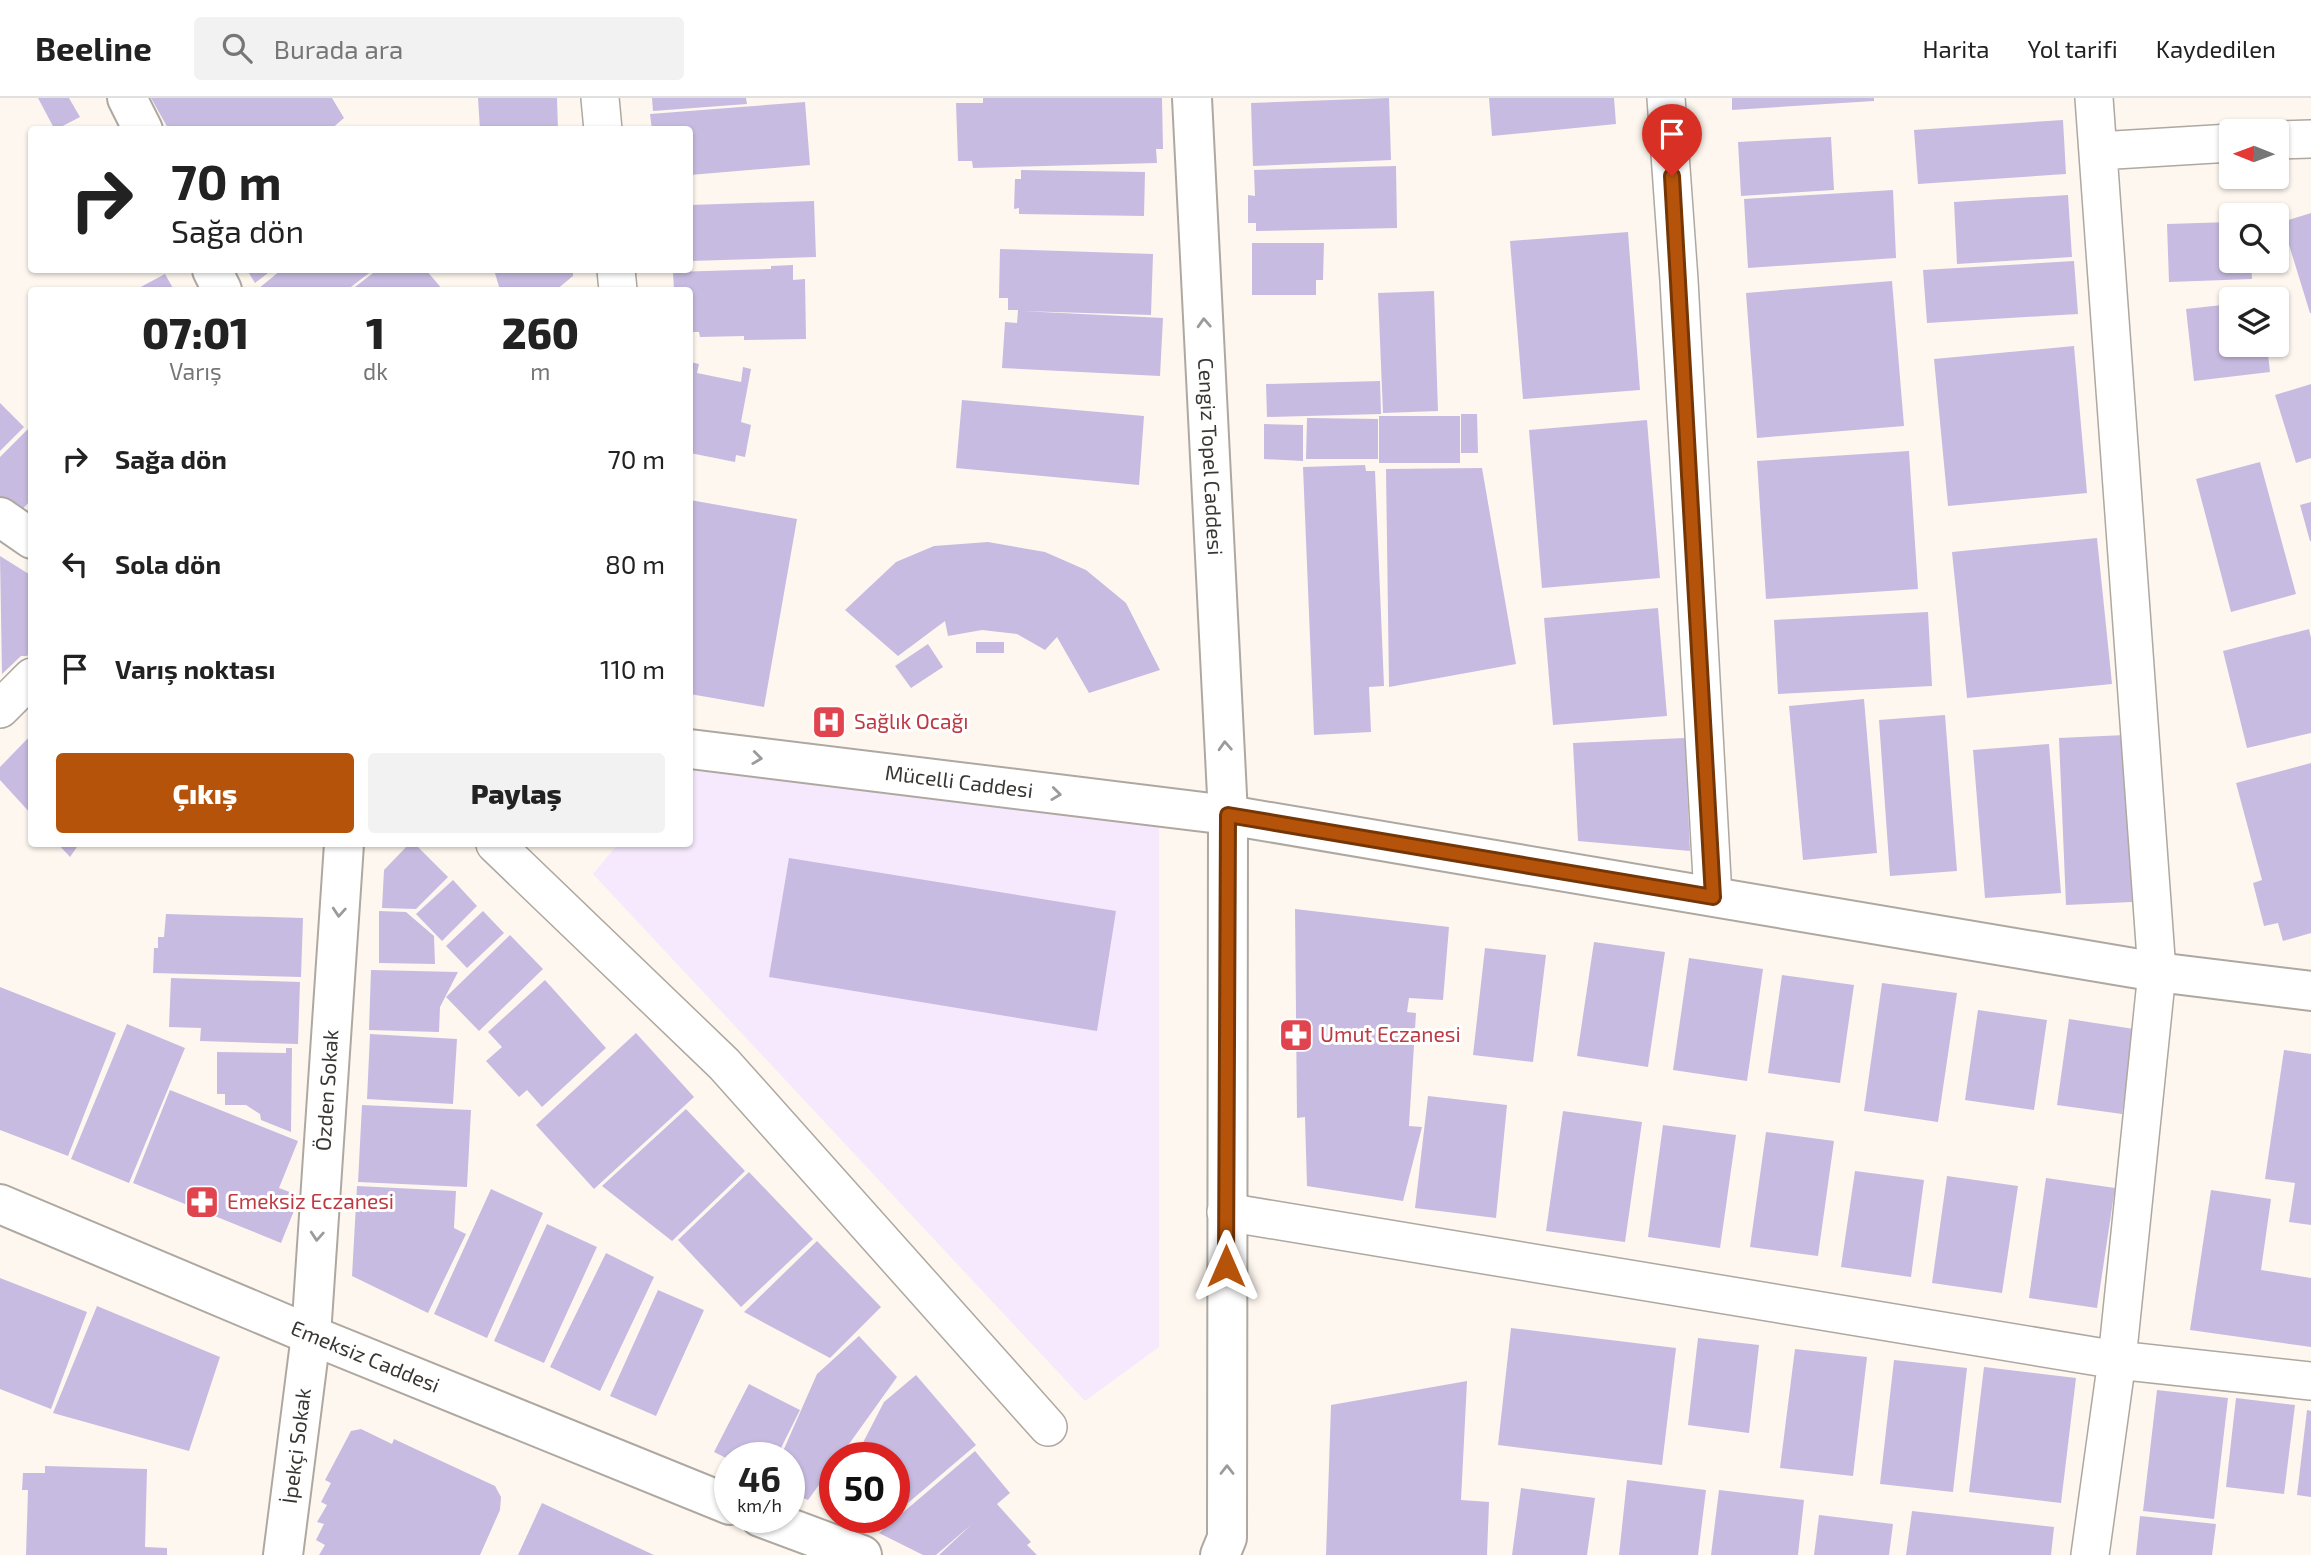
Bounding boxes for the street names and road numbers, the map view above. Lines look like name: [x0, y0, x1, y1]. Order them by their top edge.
street label: Cengiz Topel Caddesi: [1194, 357, 1229, 556]
street label: Mücelli Caddesi: [884, 759, 1035, 802]
street label: Özden Sokak: [309, 1028, 343, 1152]
street label: Emeksiz Caddesi: [288, 1314, 444, 1397]
street label: İpekçi Sokak: [276, 1386, 315, 1505]

